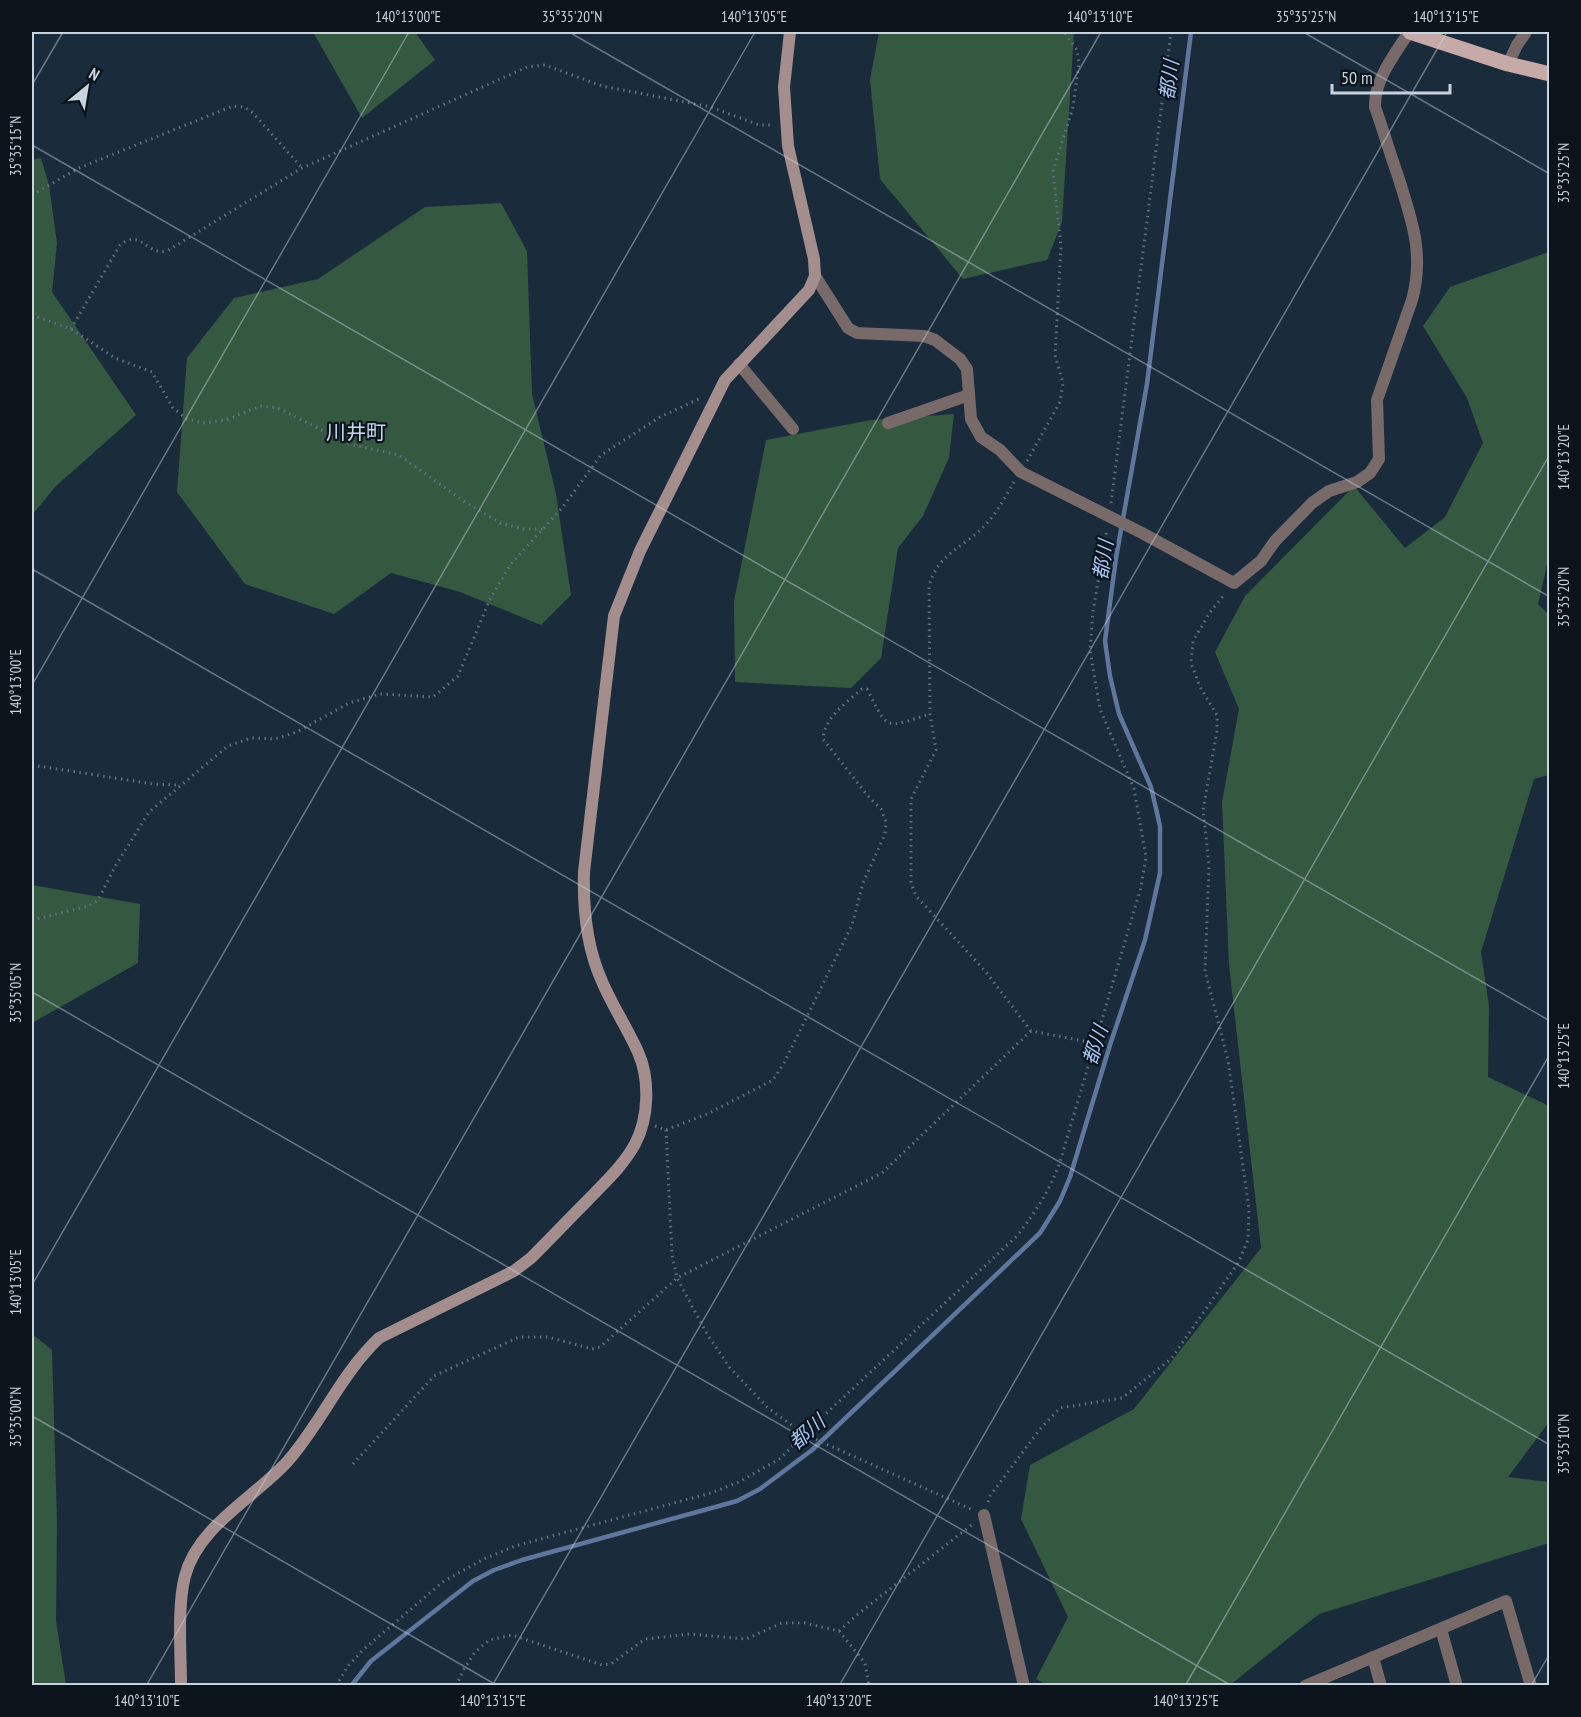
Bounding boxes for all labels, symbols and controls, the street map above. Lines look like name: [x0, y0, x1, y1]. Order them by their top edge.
text: 140°13'00"E: [375, 7, 441, 26]
text: 35°35'20"N: [542, 7, 602, 26]
text: 140°13'05"E: [721, 7, 787, 26]
text: 140°13'10"E: [1067, 7, 1133, 26]
text: 35°35'25"N: [1276, 7, 1336, 26]
text: 140°13'15"E: [1413, 7, 1479, 26]
north arrow: [57, 57, 117, 117]
water label: 都川: [1154, 57, 1185, 101]
scale bar: [1332, 57, 1450, 95]
text: N: [86, 63, 103, 85]
text: 50 m: [1341, 66, 1373, 89]
text: 35°35'15"N: [6, 116, 25, 176]
text: 35°35'25"N: [1554, 143, 1573, 203]
district label: 川井町: [326, 419, 386, 445]
text: 140°13'20"E: [1554, 424, 1573, 490]
water label: 都川: [1087, 536, 1119, 582]
text: 35°35'20"N: [1554, 567, 1573, 627]
text: 140°13'00"E: [6, 649, 25, 715]
text: 35°35'05"N: [6, 963, 25, 1023]
water label: 都川: [1076, 1020, 1114, 1068]
text: 140°13'25"E: [1554, 1023, 1573, 1089]
text: 140°13'05"E: [6, 1249, 25, 1315]
text: 35°35'00"N: [6, 1387, 25, 1447]
water label: 都川: [783, 1408, 832, 1455]
text: 35°35'10"N: [1554, 1414, 1573, 1474]
text: 140°13'10"E: [114, 1691, 180, 1710]
text: 140°13'15"E: [460, 1691, 526, 1710]
text: 140°13'20"E: [806, 1691, 872, 1710]
text: 140°13'25"E: [1153, 1691, 1219, 1710]

